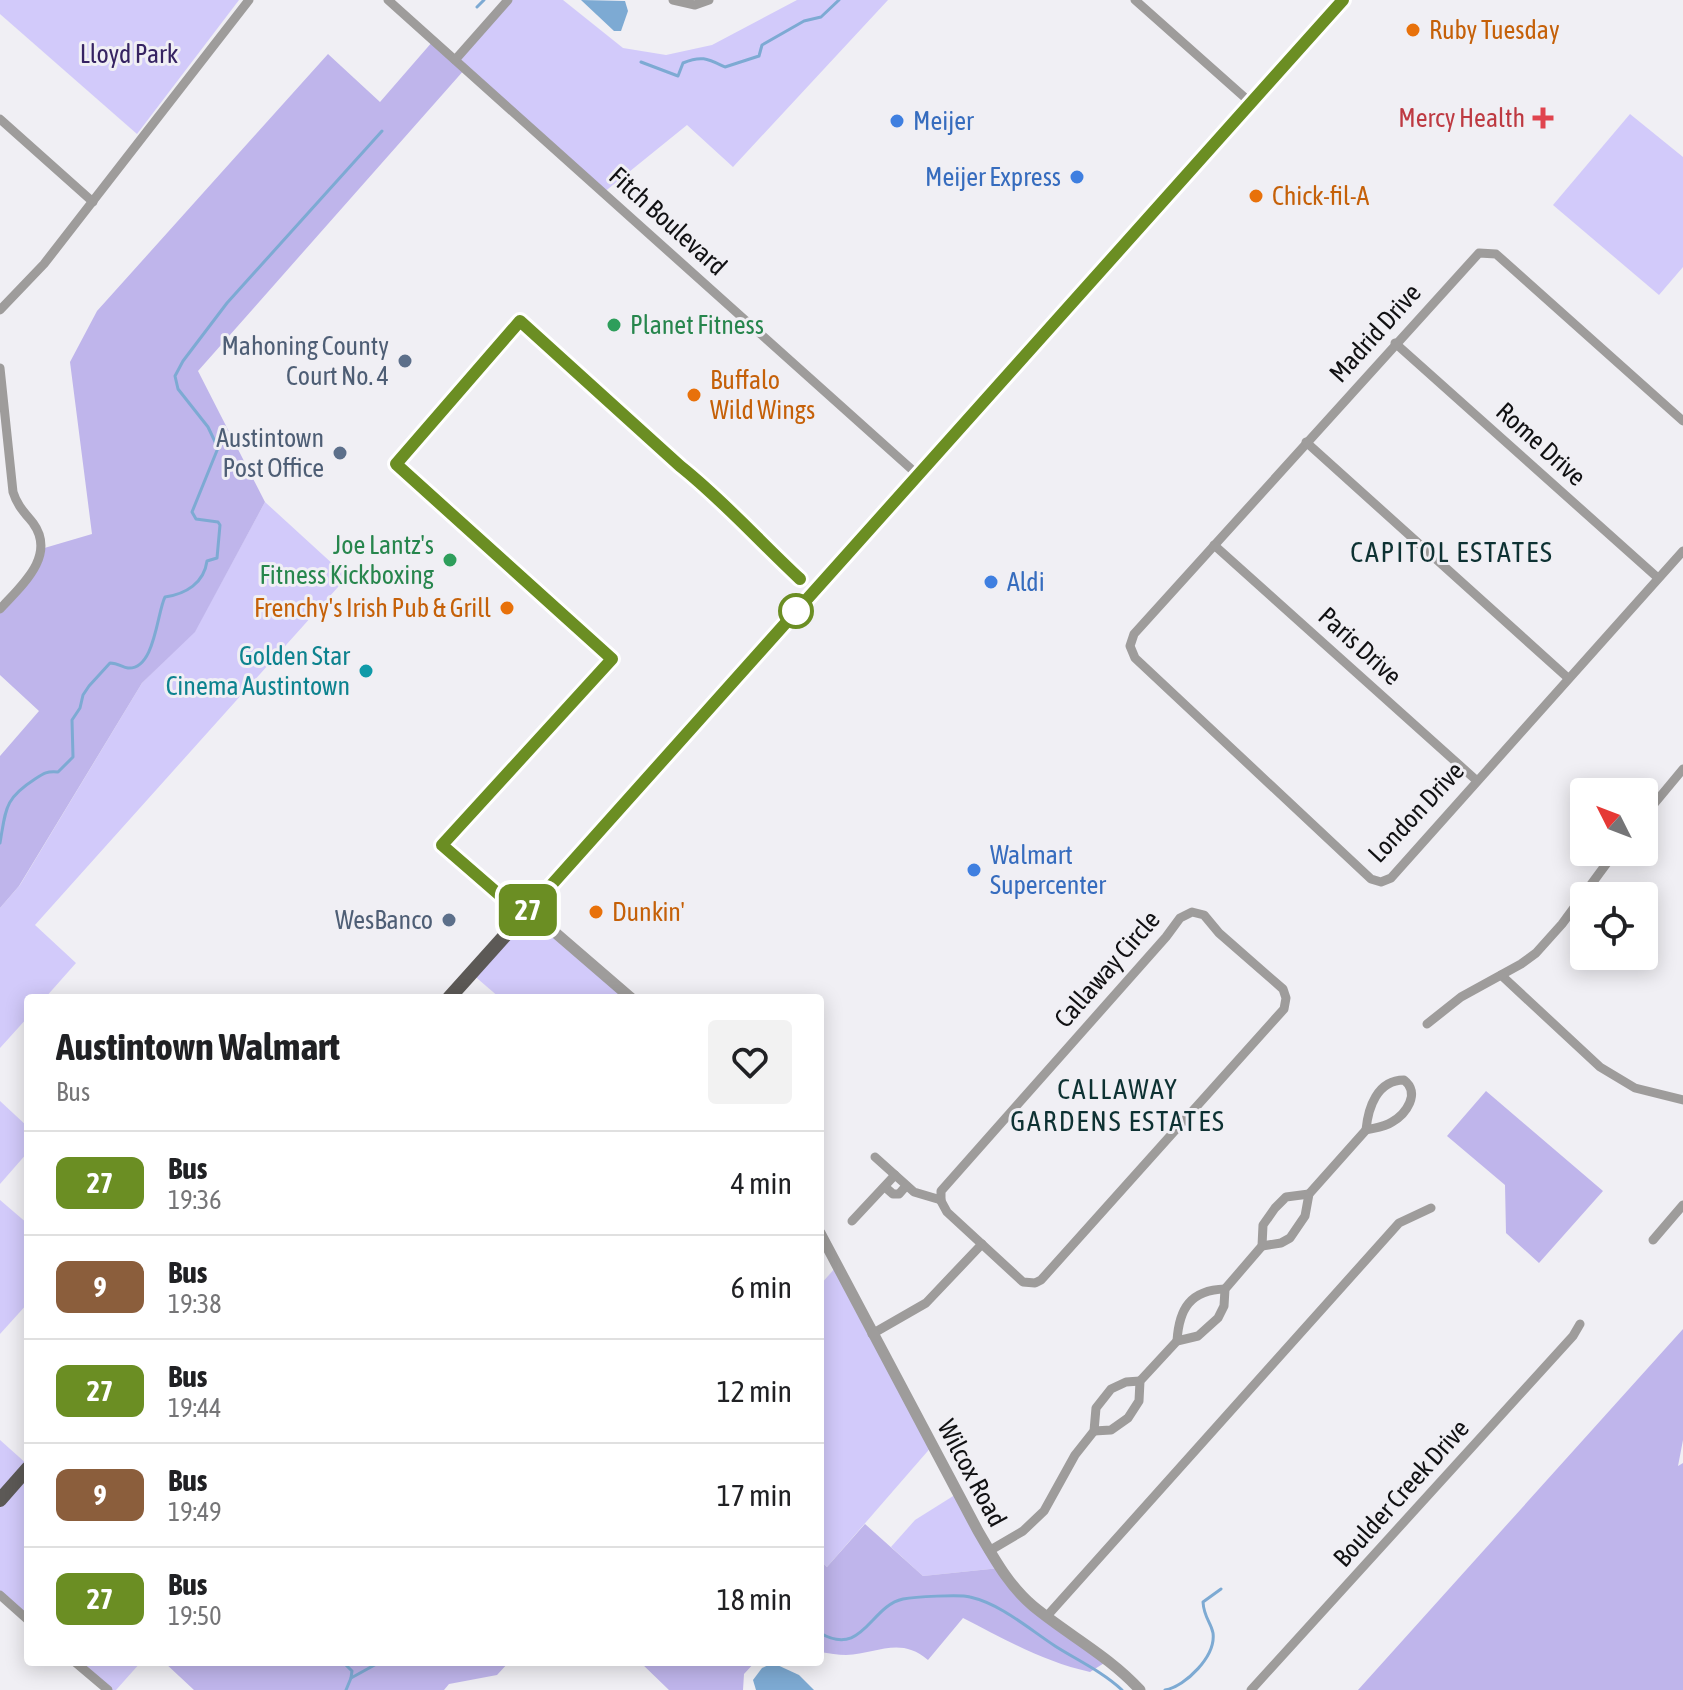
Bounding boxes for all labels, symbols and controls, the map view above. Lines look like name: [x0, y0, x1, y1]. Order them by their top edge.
place label: Ruby Tuesday: [1429, 15, 1560, 45]
marker: Ruby Tuesday: [1404, 21, 1422, 39]
park label: Lloyd Park: [80, 39, 178, 69]
place label: Mercy Health: [1398, 103, 1525, 133]
place label: Meijer: [913, 106, 974, 136]
marker: Mercy Health: [1532, 107, 1554, 129]
marker: Meijer: [888, 112, 906, 130]
street label: Fitch Boulevard: [603, 161, 733, 281]
place label: Meijer Express: [925, 162, 1061, 192]
marker: Meijer Express: [1068, 168, 1086, 186]
place label: Chick-fil-A: [1272, 181, 1369, 211]
marker: Chick-fil-A: [1247, 187, 1265, 205]
street label: Madrid Drive: [1323, 278, 1427, 388]
place label: Planet Fitness: [630, 310, 764, 340]
marker: Planet Fitness: [605, 316, 623, 334]
place label: Mahoning County Court No. 4: [221, 331, 389, 391]
marker: Mahoning County Court No. 4: [396, 352, 414, 370]
place label: Buffalo Wild Wings: [710, 365, 815, 425]
marker: Buffalo Wild Wings: [685, 386, 703, 404]
street label: Rome Drive: [1490, 396, 1592, 492]
place label: Austintown Post Office: [216, 423, 324, 483]
marker: Austintown Post Office: [331, 444, 349, 462]
place label: Joe Lantz's Fitness Kickboxing: [259, 530, 435, 590]
district label: CAPITOL ESTATES: [1350, 536, 1554, 568]
marker: Joe Lantz's Fitness Kickboxing: [441, 551, 459, 569]
place label: Aldi: [1007, 567, 1045, 597]
marker: Aldi: [982, 573, 1000, 591]
place label: Frenchy's Irish Pub & Grill: [254, 593, 491, 623]
unlabelled marker: [779, 594, 813, 628]
marker: Frenchy's Irish Pub & Grill: [498, 599, 516, 617]
street label: Paris Drive: [1312, 601, 1408, 691]
place label: Golden Star Cinema Austintown: [166, 641, 350, 701]
marker: Golden Star Cinema Austintown: [357, 662, 375, 680]
street label: London Drive: [1362, 756, 1470, 868]
north arrow: [1570, 778, 1658, 866]
map controls: [1570, 778, 1658, 970]
place label: Walmart Supercenter: [990, 840, 1106, 900]
marker: Walmart Supercenter: [965, 861, 983, 879]
button: locate: [1570, 882, 1658, 970]
line badge: 27: [492, 884, 564, 936]
text: 27: [515, 894, 541, 926]
place label: Dunkin': [612, 897, 685, 927]
marker: Dunkin': [587, 903, 605, 921]
place label: WesBanco: [335, 905, 433, 935]
street label: Callaway Circle: [1048, 905, 1166, 1033]
marker: WesBanco: [440, 911, 458, 929]
button: heart: [708, 1020, 792, 1104]
text: Austintown Walmart: [56, 1025, 340, 1068]
district label: CALLAWAY GARDENS ESTATES: [1010, 1073, 1226, 1137]
text: Bus: [56, 1077, 90, 1107]
text: Bus: [168, 1151, 207, 1185]
text: 4 min: [731, 1166, 792, 1200]
text: 27: [87, 1167, 113, 1199]
text: 19:36: [168, 1185, 222, 1215]
text: Bus: [168, 1255, 207, 1289]
text: 6 min: [731, 1270, 792, 1304]
text: 9: [93, 1271, 107, 1303]
text: 19:38: [168, 1289, 222, 1319]
text: Bus: [168, 1359, 207, 1393]
text: 12 min: [717, 1374, 792, 1408]
text: 27: [87, 1375, 113, 1407]
text: 19:44: [168, 1393, 222, 1423]
street label: Boulder Creek Drive: [1327, 1413, 1475, 1573]
street label: Wilcox Road: [931, 1414, 1013, 1532]
text: Bus: [168, 1463, 207, 1497]
text: 17 min: [717, 1478, 792, 1512]
text: 9: [93, 1479, 107, 1511]
text: 19:49: [168, 1497, 222, 1527]
text: Bus: [168, 1567, 207, 1601]
text: 18 min: [717, 1582, 792, 1616]
text: 27: [87, 1583, 113, 1615]
text: 19:50: [168, 1601, 222, 1631]

